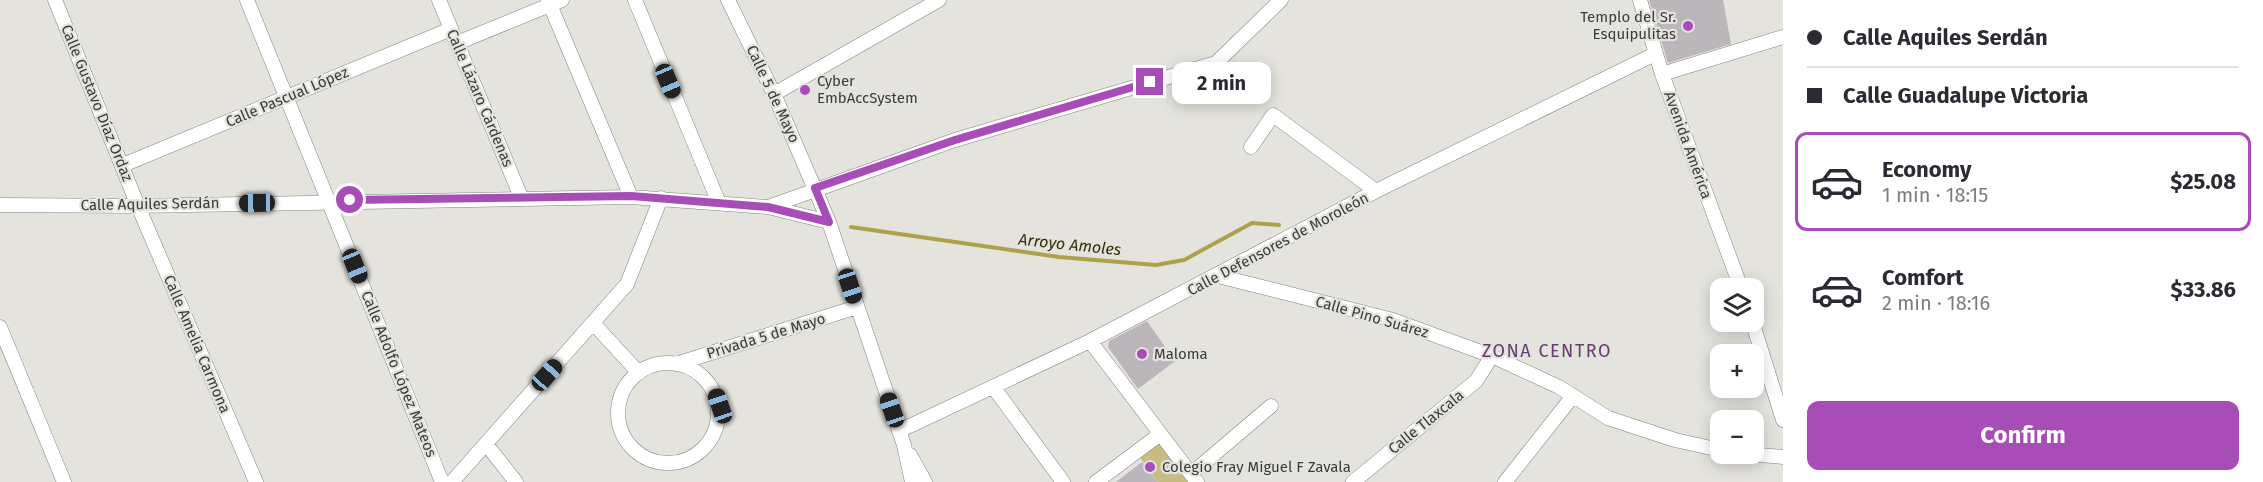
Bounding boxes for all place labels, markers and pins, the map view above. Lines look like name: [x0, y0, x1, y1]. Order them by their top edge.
place label: Templo del Sr. Esquipulitas: [1580, 8, 1676, 43]
marker: Templo del Sr. Esquipulitas: [1681, 19, 1695, 33]
place label: Cyber EmbAccSystem: [817, 72, 918, 107]
marker: Cyber EmbAccSystem: [798, 83, 812, 97]
place label: Maloma: [1154, 345, 1208, 363]
marker: Maloma: [1135, 347, 1149, 361]
place label: Colegio Fray Miguel F Zavala: [1162, 458, 1351, 476]
marker: Colegio Fray Miguel F Zavala: [1143, 460, 1157, 474]

